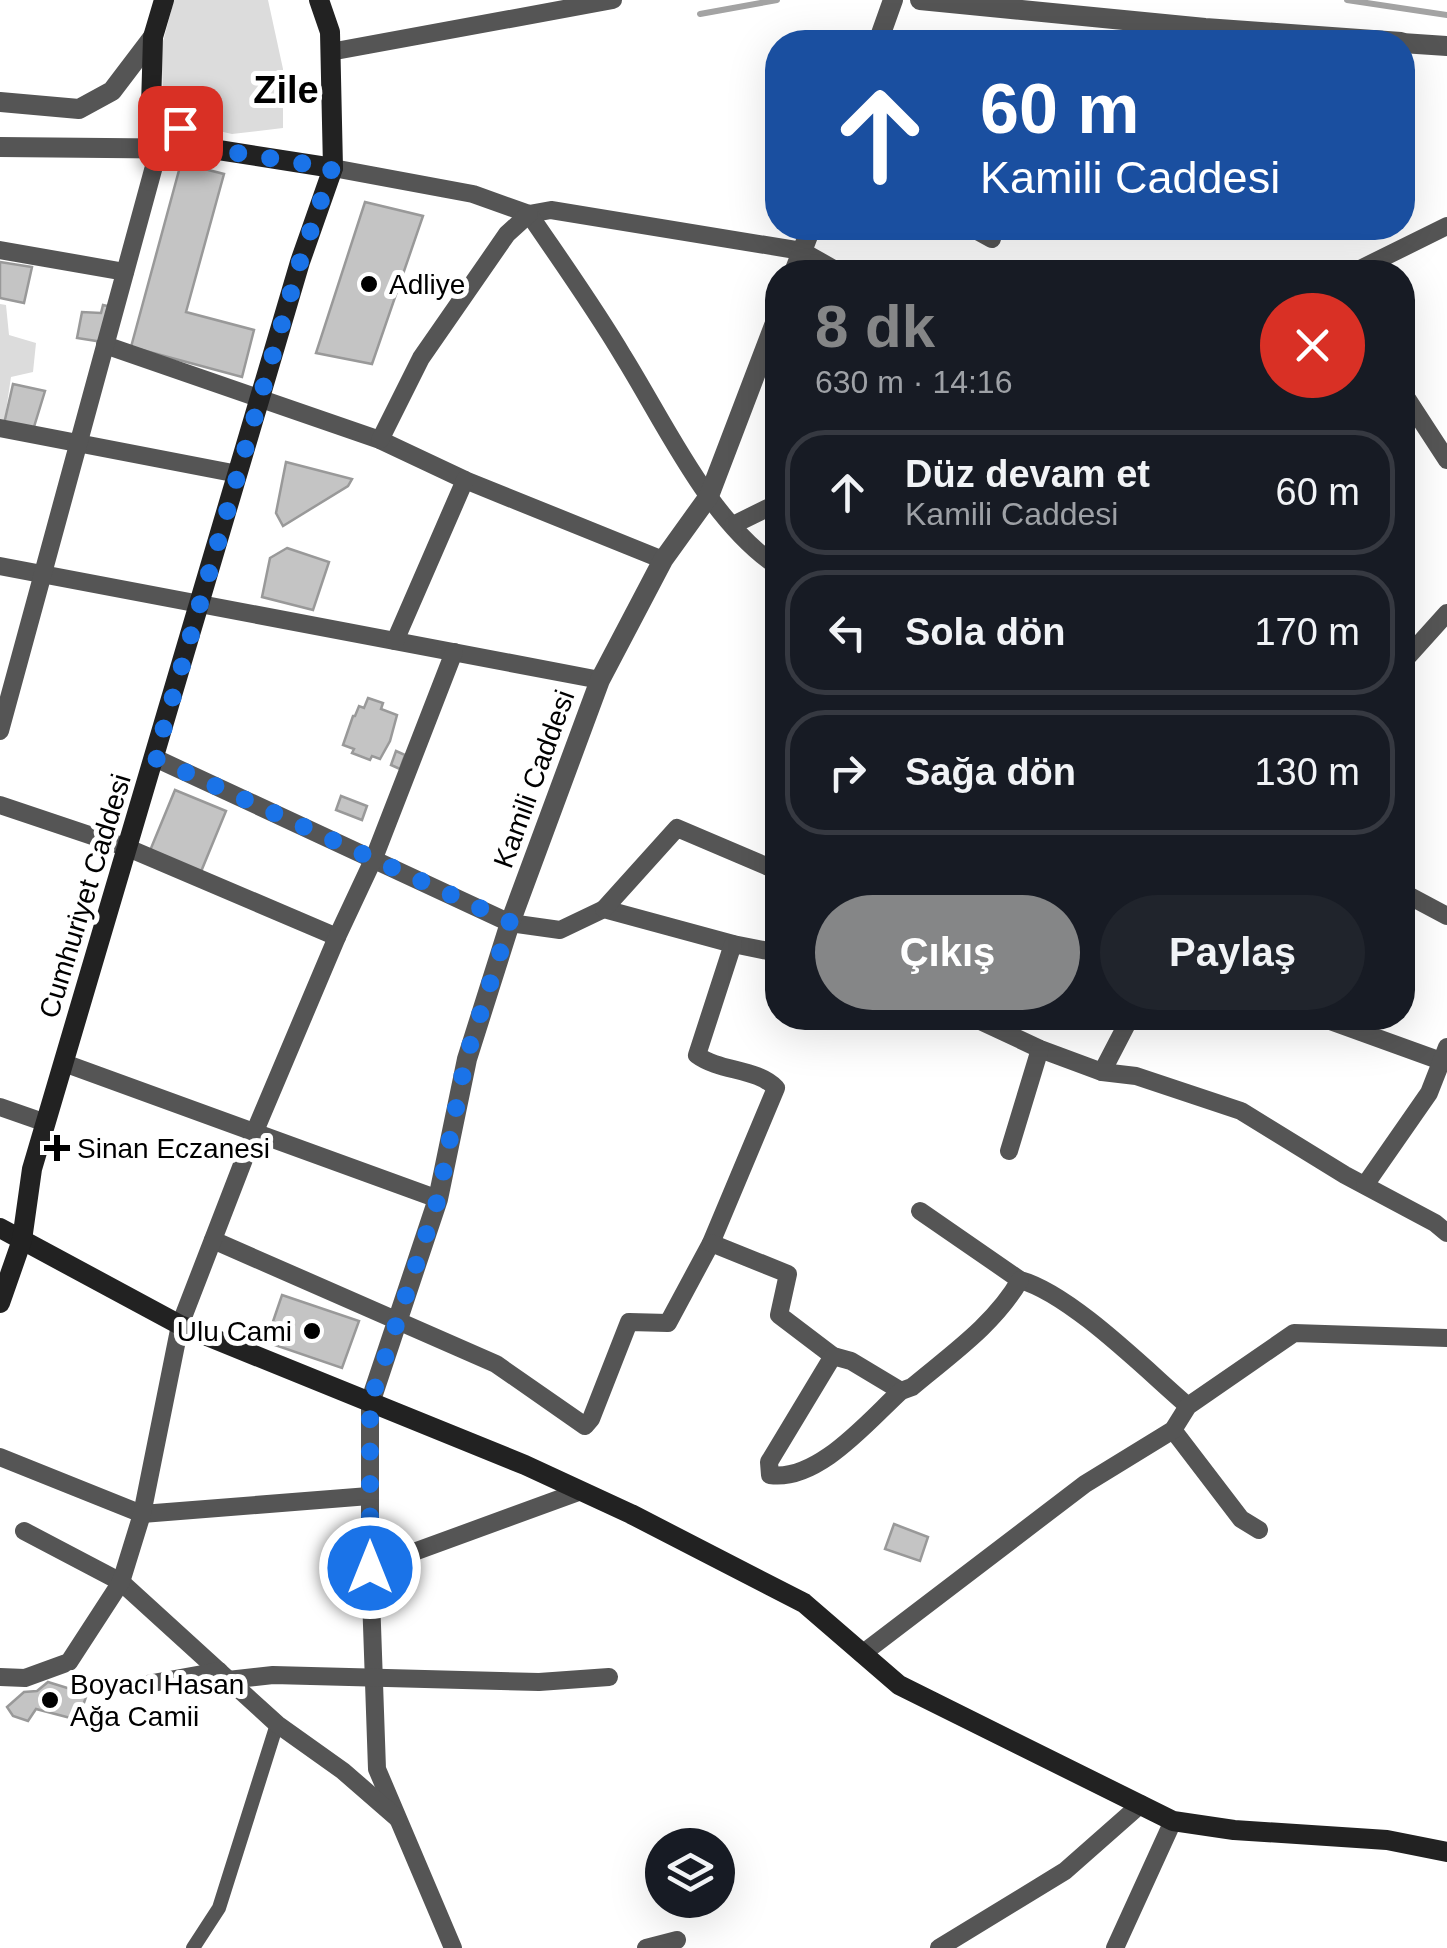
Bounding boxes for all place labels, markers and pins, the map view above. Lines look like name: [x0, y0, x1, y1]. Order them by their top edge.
pin: [138, 86, 223, 171]
place label: Adliye: [389, 269, 465, 300]
marker: Adliye: [358, 273, 380, 295]
place label: Sinan Eczanesi: [77, 1133, 270, 1164]
marker: Sinan Eczanesi: [46, 1137, 68, 1159]
place label: Ulu Cami: [177, 1316, 292, 1347]
marker: Ulu Cami: [301, 1320, 323, 1342]
place label: Boyacı Hasan Ağa Camii: [70, 1669, 244, 1732]
marker: Boyacı Hasan Ağa Camii: [39, 1689, 61, 1711]

